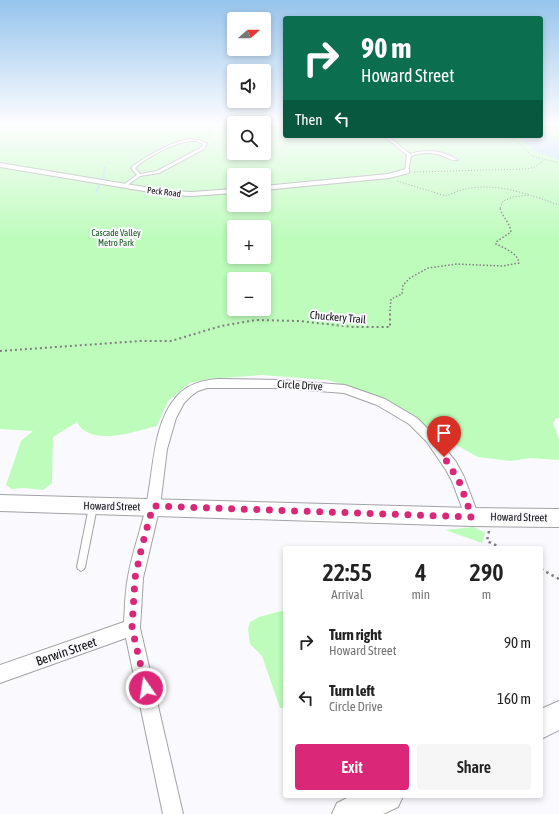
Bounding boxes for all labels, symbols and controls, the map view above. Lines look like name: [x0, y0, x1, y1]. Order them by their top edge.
north arrow: [227, 12, 271, 56]
map controls: [227, 12, 271, 316]
icon: right: [295, 32, 347, 84]
text: 90 m: [361, 32, 411, 64]
button: sound: [227, 64, 271, 108]
text: Howard Street: [361, 65, 454, 86]
icon: left: [331, 108, 353, 130]
text: Then: [295, 111, 323, 128]
button: search: [227, 116, 271, 160]
button: layers: [227, 168, 271, 212]
street label: Peck Road: [146, 185, 182, 199]
button: +: [227, 220, 271, 264]
park label: Cascade Valley Metro Park: [91, 228, 141, 248]
button: −: [227, 272, 271, 316]
street label: Chuckery Trail: [309, 309, 367, 325]
street label: Circle Drive: [277, 378, 323, 392]
pin: [427, 416, 461, 457]
icon: arrive: [433, 422, 455, 444]
street label: Howard Street: [83, 500, 141, 512]
street label: Howard Street: [490, 511, 548, 523]
text: 22:55: [323, 559, 372, 586]
text: 4: [415, 559, 426, 586]
text: 290: [470, 559, 503, 586]
text: Arrival: [331, 587, 363, 602]
text: min: [411, 587, 430, 602]
text: m: [482, 587, 491, 602]
text: Turn right: [329, 626, 382, 643]
icon: right: [295, 631, 317, 653]
street label: Berwin Street: [34, 634, 99, 669]
text: 90 m: [504, 634, 531, 651]
text: Howard Street: [329, 643, 397, 658]
position arrow: [125, 667, 167, 709]
text: Turn left: [329, 682, 375, 699]
icon: left: [295, 687, 317, 709]
text: 160 m: [497, 690, 531, 707]
text: Circle Drive: [329, 699, 383, 714]
button: Exit: [295, 744, 409, 790]
button: Share: [417, 744, 531, 790]

